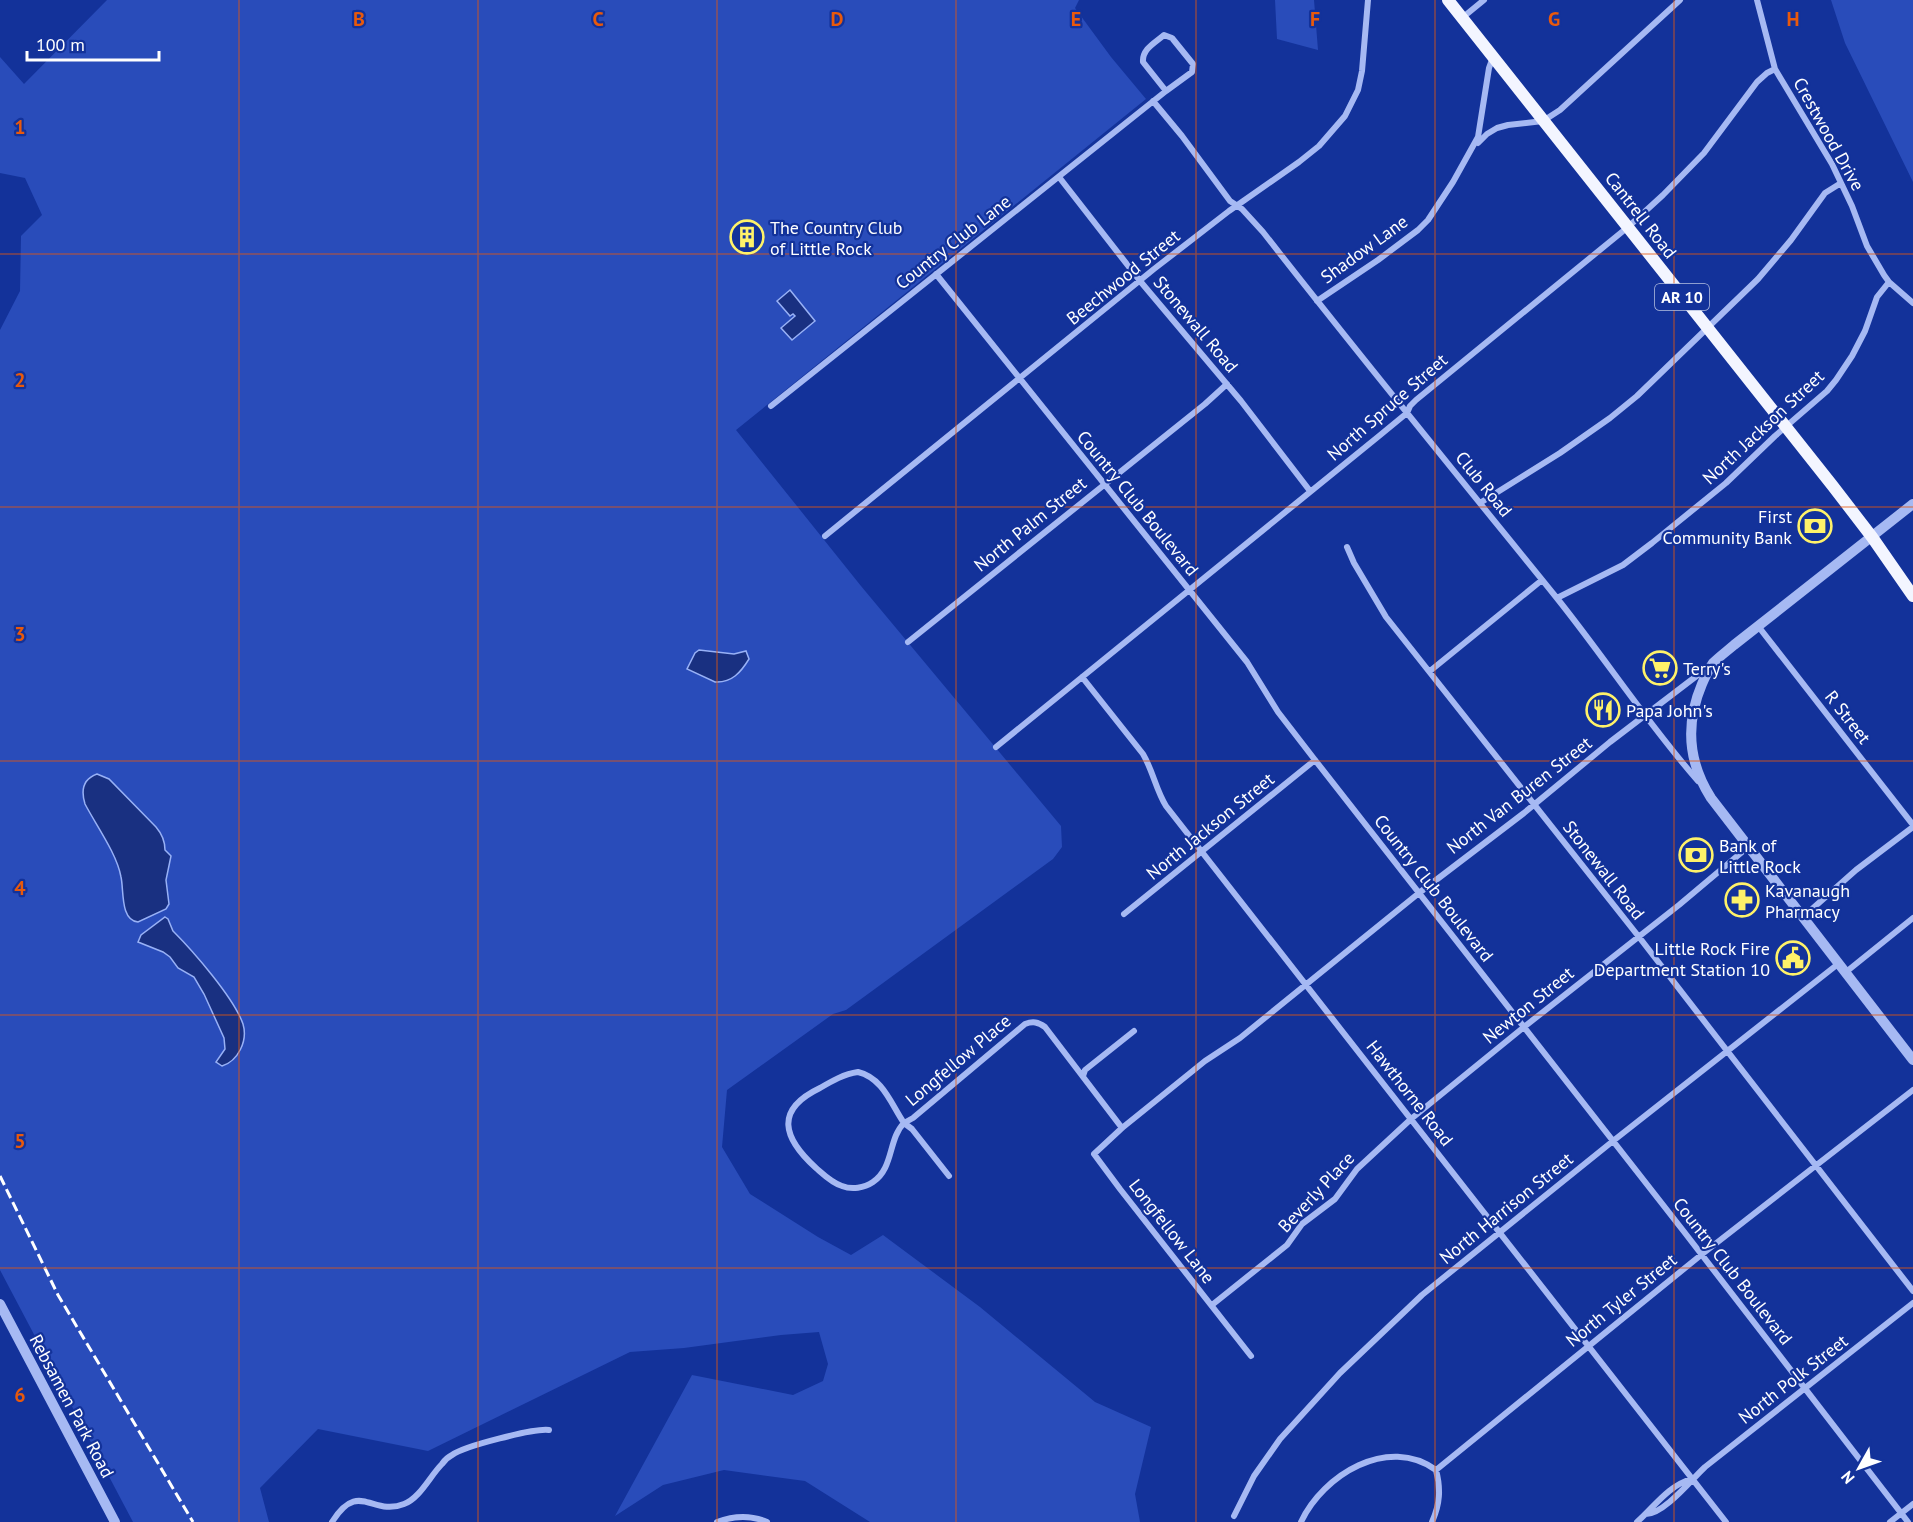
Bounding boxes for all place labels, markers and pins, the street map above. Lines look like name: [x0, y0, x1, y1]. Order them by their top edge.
place label: The Country Club of Little Rock: [770, 216, 902, 260]
building icon: The Country Club of Little Rock: [729, 219, 765, 255]
place label: First Community Bank: [1663, 505, 1792, 549]
bank icon: First Community Bank: [1797, 508, 1833, 544]
supermarket icon: Terry's: [1642, 650, 1678, 686]
place label: Terry's: [1683, 657, 1731, 680]
restaurant icon: Papa John's: [1585, 692, 1621, 728]
place label: Papa John's: [1626, 699, 1713, 722]
place label: Bank of Little Rock: [1719, 834, 1801, 878]
bank icon: Bank of Little Rock: [1678, 837, 1714, 873]
place label: Kavanaugh Pharmacy: [1765, 879, 1850, 923]
pharmacy icon: Kavanaugh Pharmacy: [1724, 882, 1760, 918]
place label: Little Rock Fire Department Station 10: [1594, 937, 1770, 981]
public building icon: Little Rock Fire Department Station 10: [1775, 940, 1811, 976]

